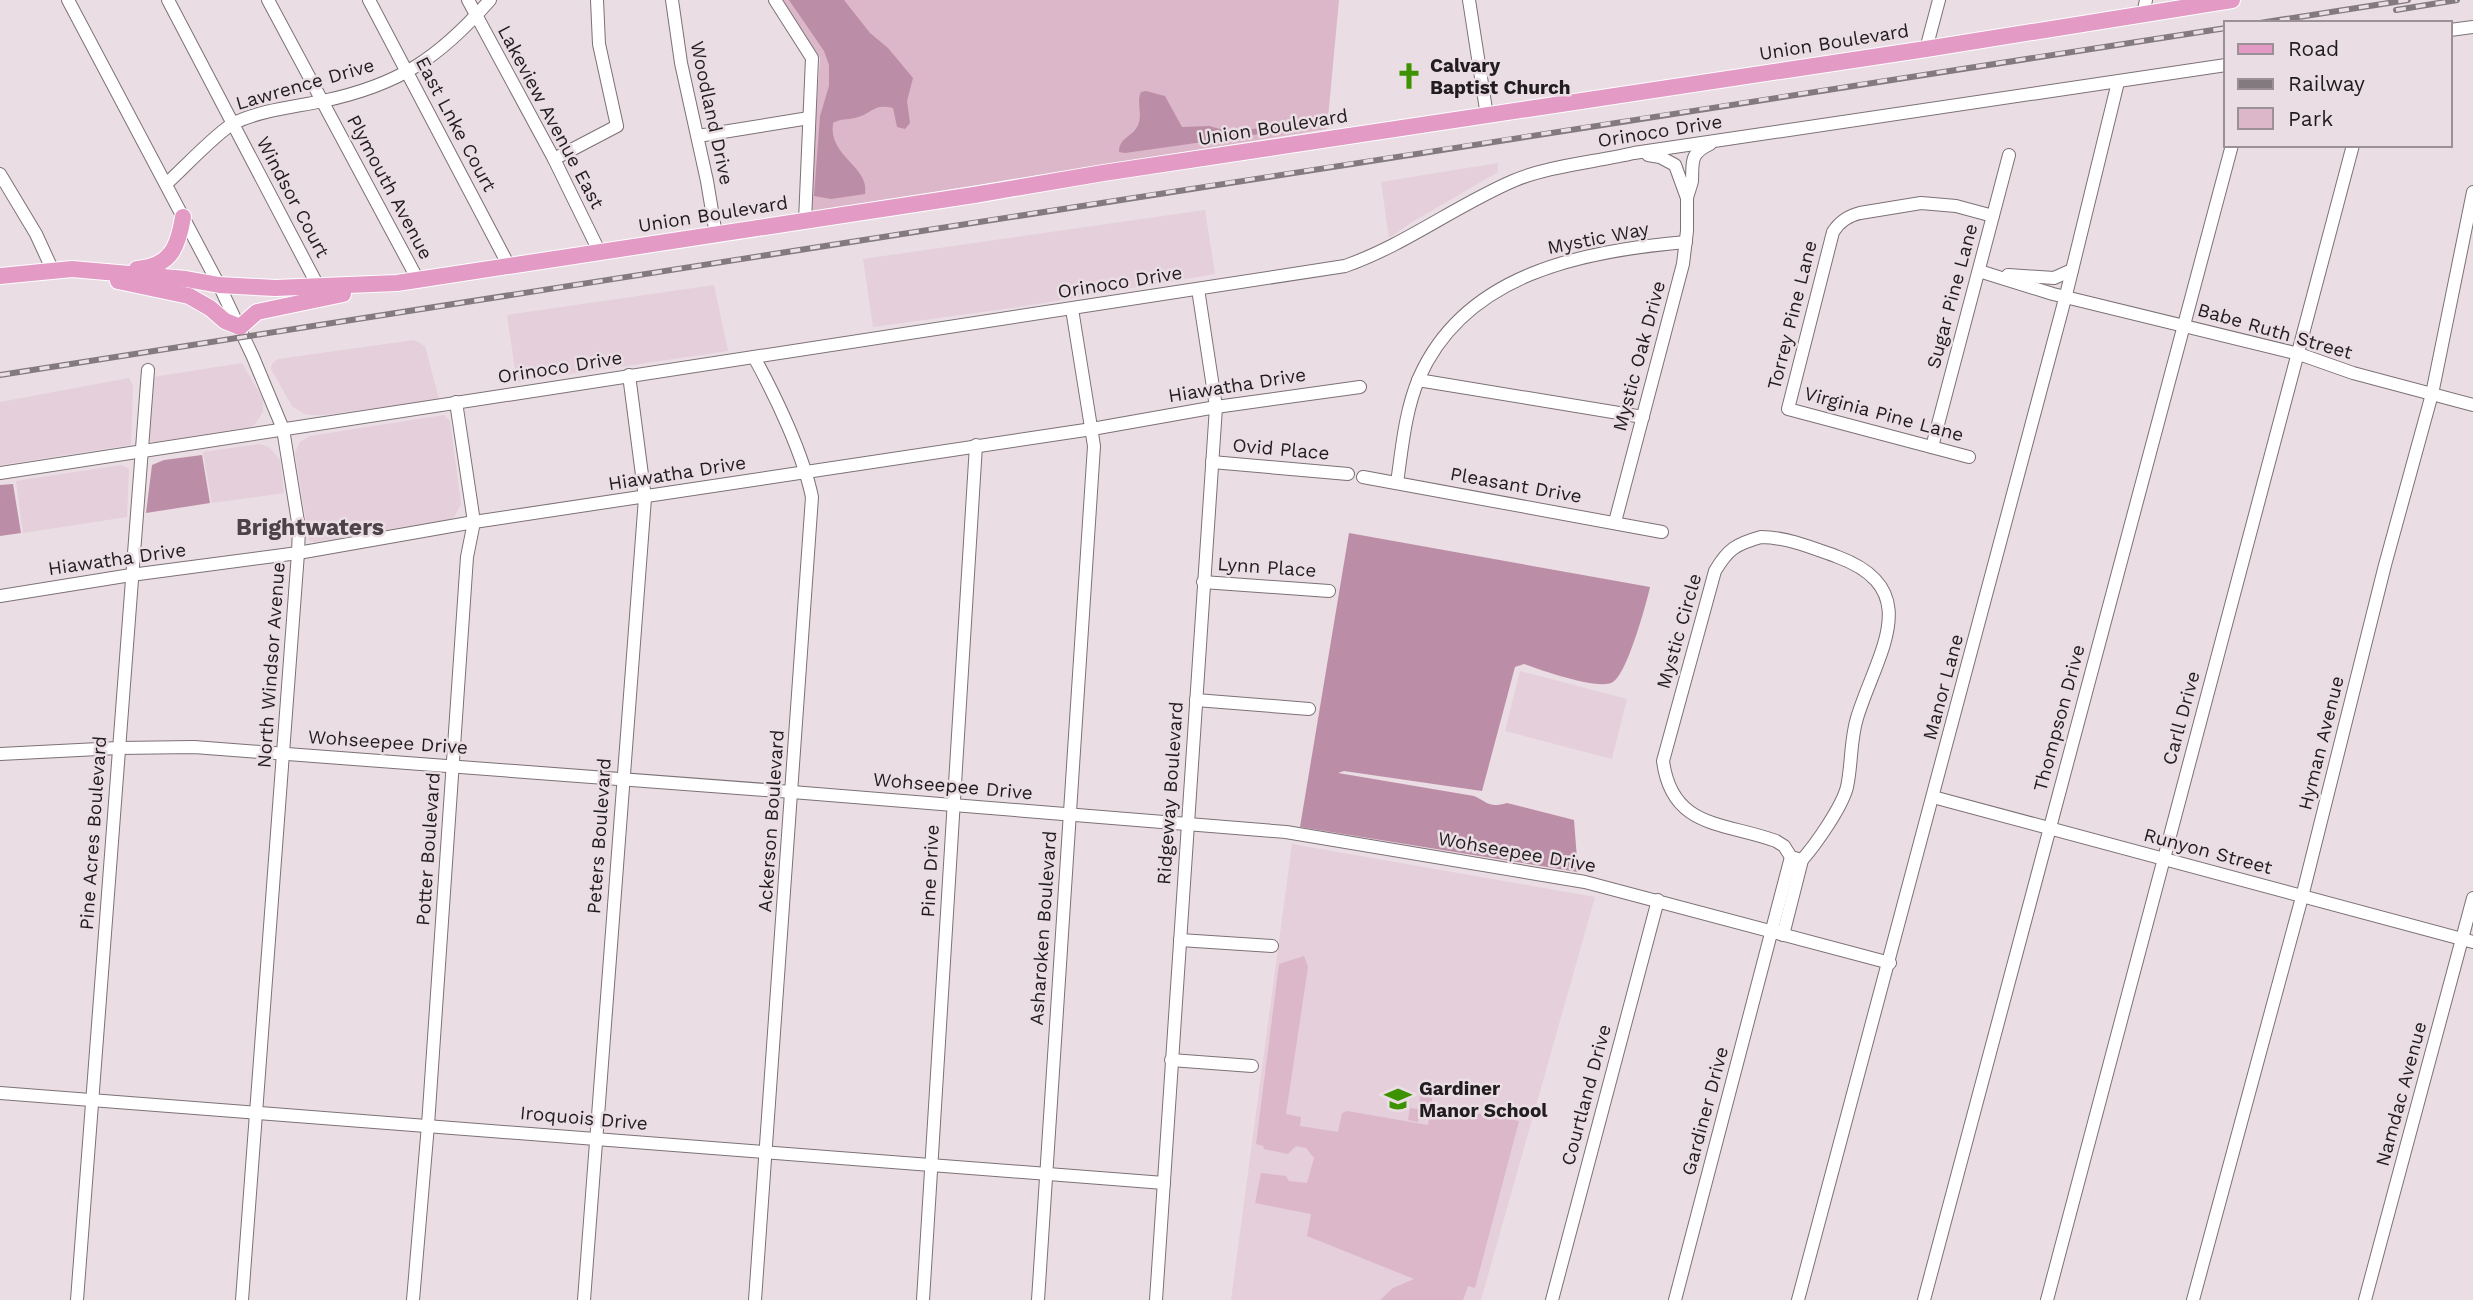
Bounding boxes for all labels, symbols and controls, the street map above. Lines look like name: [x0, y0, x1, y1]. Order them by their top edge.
street label: Union Boulevard: [1757, 19, 1911, 65]
street label: Lakeview Avenue East: [493, 21, 609, 213]
legend: [2224, 21, 2452, 147]
text: Road: [2288, 36, 2339, 61]
street label: Woodland Drive: [686, 39, 738, 187]
street label: Lawrence Drive: [233, 53, 377, 115]
street label: East Lnke Court: [411, 53, 501, 195]
place label: Calvary Baptist Church: [1430, 54, 1571, 99]
church icon: Calvary Baptist Church: [1394, 61, 1424, 91]
text: Railway: [2288, 71, 2365, 96]
street label: Union Boulevard: [1196, 104, 1350, 150]
text: Park: [2288, 106, 2333, 131]
street label: Orinoco Drive: [1596, 110, 1724, 152]
street label: Plymouth Avenue: [342, 111, 438, 263]
street label: Windsor Court: [252, 133, 335, 261]
street label: Union Boulevard: [636, 191, 790, 237]
street label: Mystic Way: [1545, 217, 1651, 259]
street label: Sugar Pine Lane: [1922, 221, 1982, 371]
street label: Torrey Pine Lane: [1762, 238, 1822, 392]
street label: Orinoco Drive: [1056, 261, 1184, 303]
street label: Mystic Oak Drive: [1608, 278, 1670, 434]
street label: Babe Ruth Street: [2195, 298, 2355, 364]
street label: Orinoco Drive: [496, 346, 624, 388]
street label: Hiawatha Drive: [1166, 363, 1308, 407]
street label: Virginia Pine Lane: [1802, 382, 1966, 446]
street label: Ovid Place: [1232, 433, 1330, 465]
street label: Hiawatha Drive: [606, 451, 748, 495]
street label: Pleasant Drive: [1448, 462, 1584, 508]
district label: Brightwaters: [236, 514, 384, 541]
street label: Hiawatha Drive: [46, 538, 188, 580]
street label: Lynn Place: [1217, 552, 1317, 582]
street label: North Windsor Avenue: [252, 561, 290, 769]
street label: Mystic Circle: [1652, 571, 1706, 691]
street label: Manor Lane: [1918, 632, 1968, 742]
street label: Thompson Drive: [2028, 642, 2090, 794]
street label: Carll Drive: [2157, 669, 2205, 767]
street label: Hyman Avenue: [2293, 674, 2349, 812]
street label: Ridgeway Boulevard: [1152, 701, 1188, 885]
street label: Wohseepee Drive: [307, 725, 469, 759]
street label: Ackerson Boulevard: [753, 729, 789, 913]
street label: Pine Acres Boulevard: [75, 735, 111, 931]
street label: Peters Boulevard: [582, 757, 616, 915]
street label: Wohseepee Drive: [872, 768, 1034, 804]
street label: Potter Boulevard: [411, 771, 445, 927]
street label: Runyon Street: [2141, 823, 2275, 879]
street label: Pine Drive: [916, 824, 944, 918]
street label: Wohseepee Drive: [1436, 827, 1598, 877]
street label: Asharoken Boulevard: [1025, 830, 1061, 1026]
street label: Namdac Avenue: [2371, 1019, 2431, 1169]
street label: Courtland Drive: [1556, 1022, 1616, 1168]
street label: Gardiner Drive: [1677, 1044, 1733, 1178]
place label: Gardiner Manor School: [1419, 1077, 1548, 1122]
school or university icon: Gardiner Manor School: [1383, 1084, 1413, 1114]
street label: Iroquois Drive: [519, 1101, 649, 1135]

